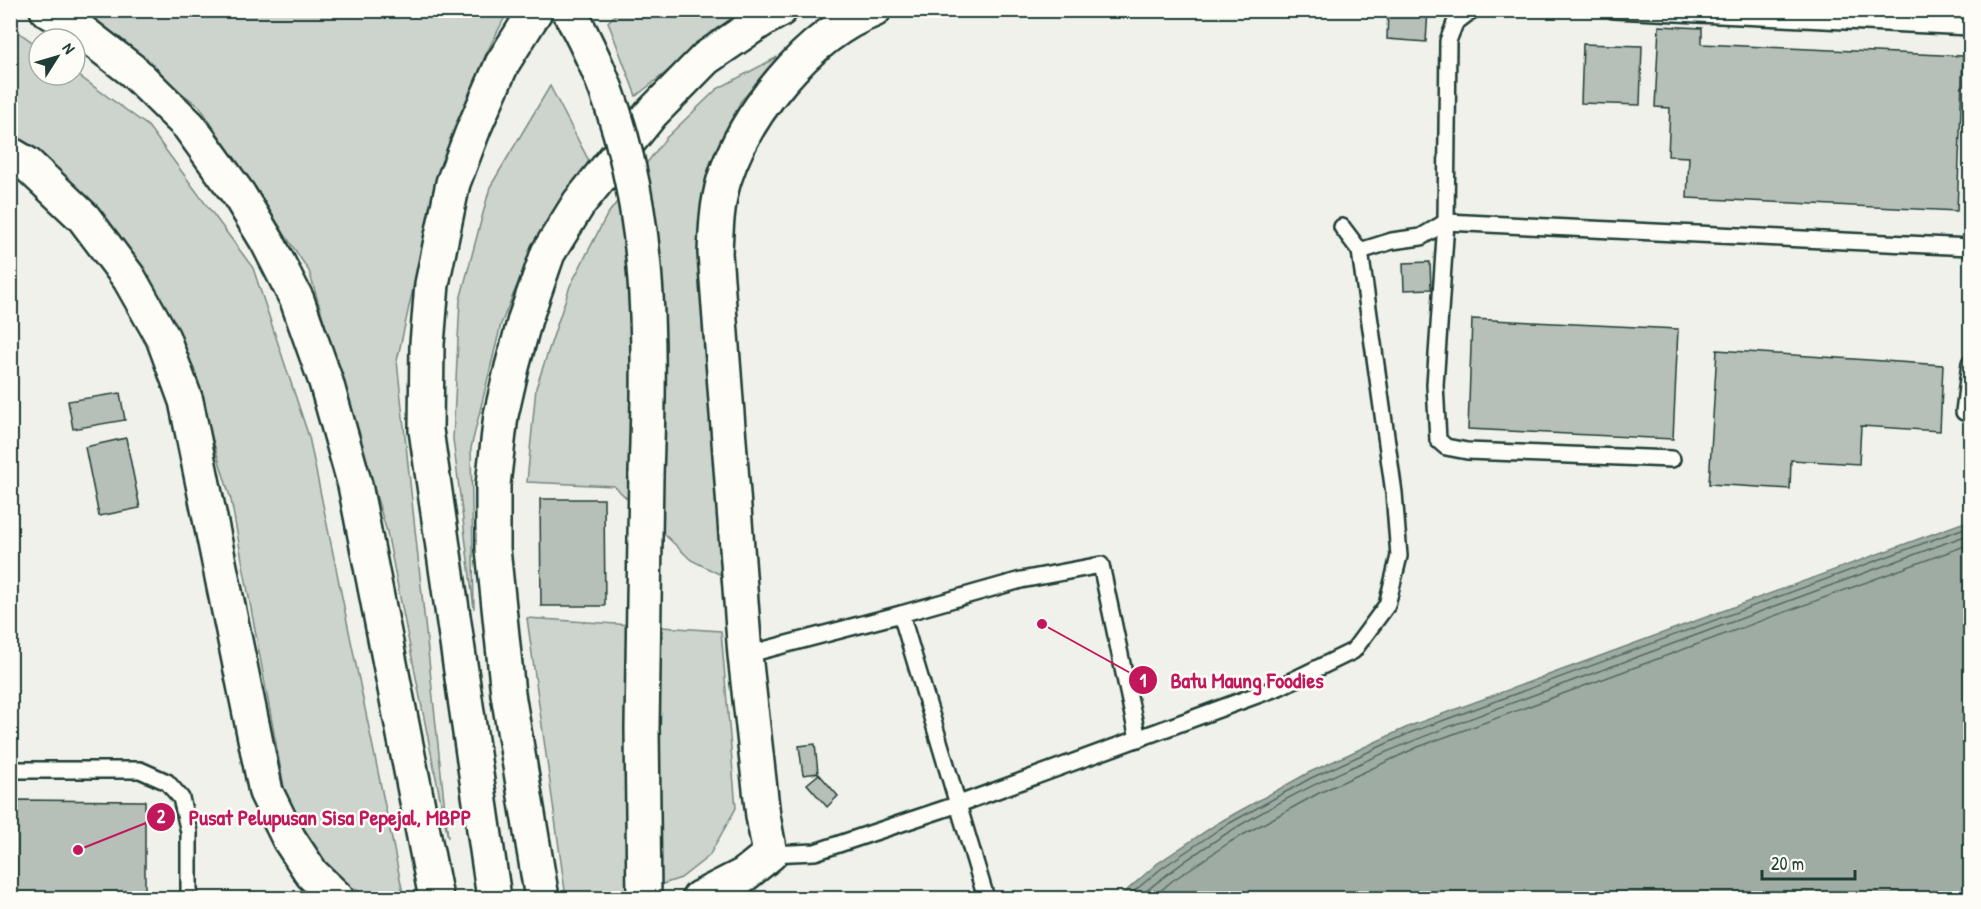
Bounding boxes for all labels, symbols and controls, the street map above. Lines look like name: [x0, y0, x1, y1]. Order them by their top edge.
north arrow: [27, 27, 87, 87]
text: N: [58, 38, 81, 58]
callout: Batu Maung Foodies: [1128, 660, 1335, 700]
text: Batu Maung Foodies: [1170, 665, 1324, 696]
text: 1: [1140, 668, 1147, 693]
callout: Pusat Pelupusan Sisa Pepejal, MBPP: [146, 797, 483, 837]
text: Pusat Pelupusan Sisa Pepejal, MBPP: [189, 802, 471, 833]
text: 2: [157, 804, 166, 829]
scale bar: [1762, 843, 1855, 881]
text: 20 m: [1771, 851, 1804, 876]

